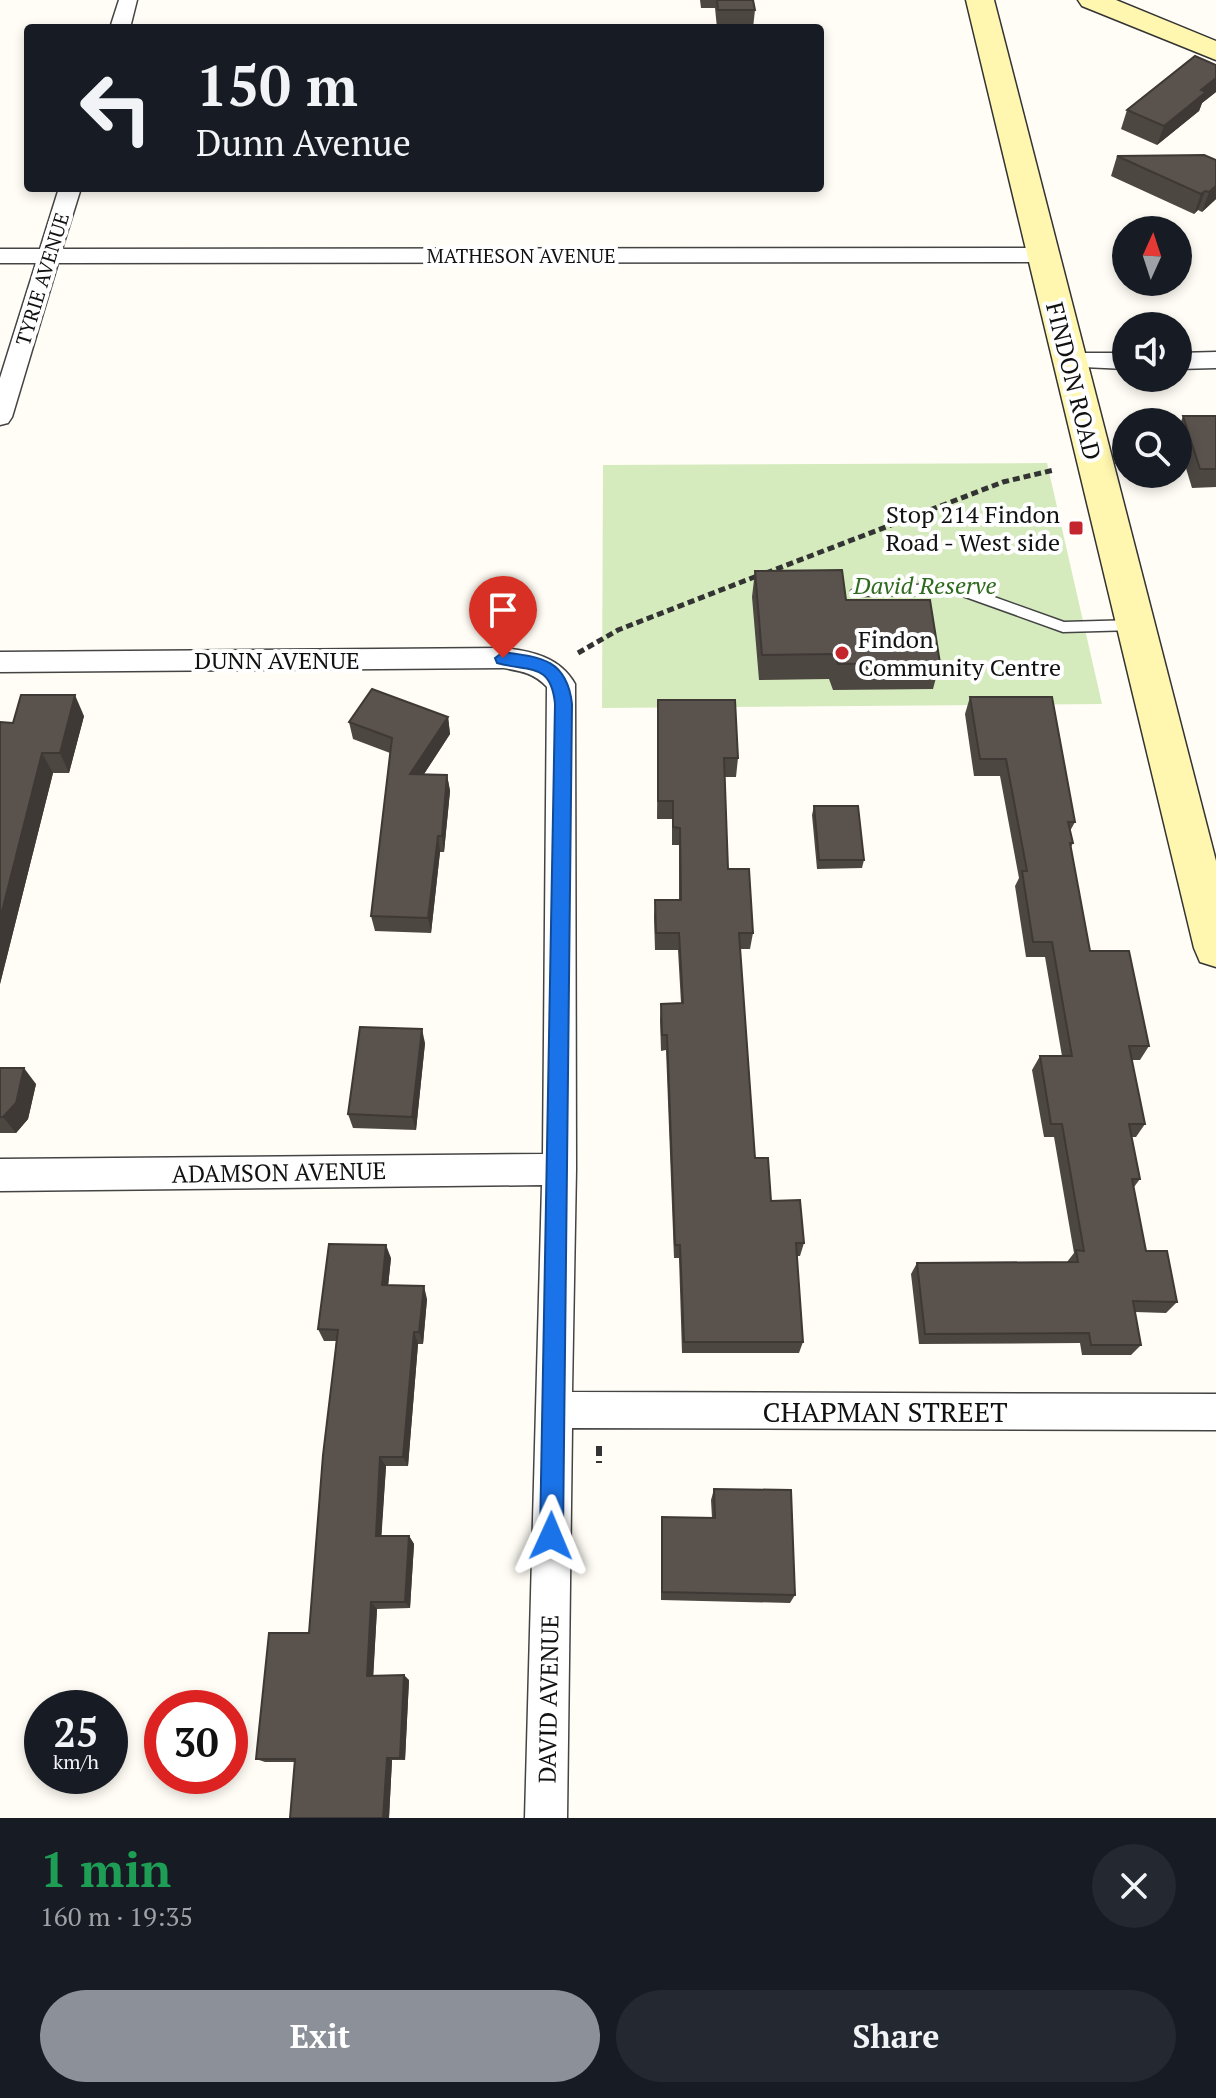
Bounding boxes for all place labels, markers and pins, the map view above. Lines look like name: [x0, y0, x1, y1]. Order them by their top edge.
place label: Stop 214 Findon Road - West side: [885, 498, 1060, 558]
marker: Stop 214 Findon Road - West side: [1067, 519, 1085, 537]
pin: [469, 576, 537, 658]
place label: Findon Community Centre: [858, 623, 1061, 683]
marker: Findon Community Centre: [833, 644, 851, 662]

